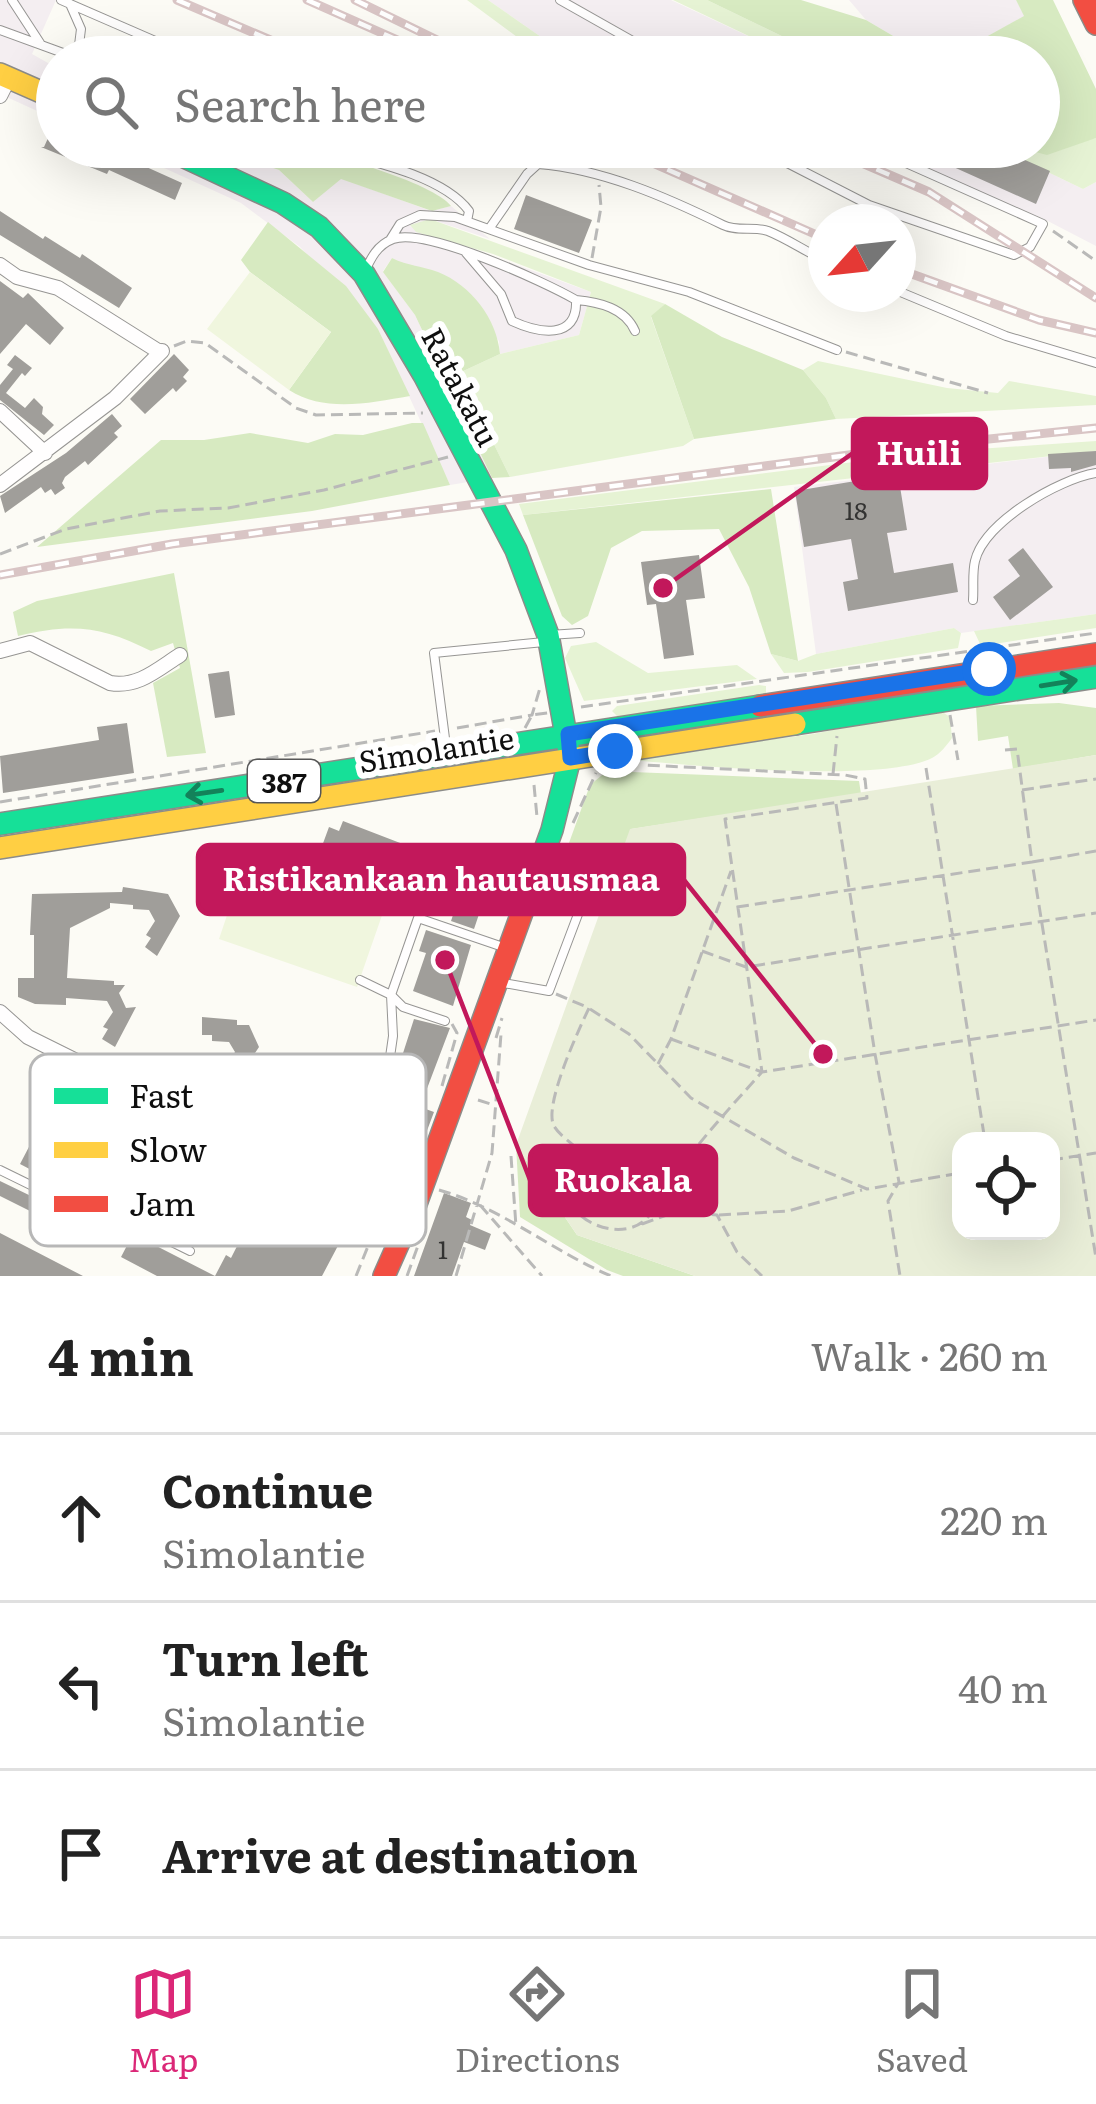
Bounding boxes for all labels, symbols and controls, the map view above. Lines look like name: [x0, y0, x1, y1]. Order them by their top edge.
search box: [36, 36, 1060, 168]
icon: search: [78, 69, 144, 135]
text: Search here: [174, 69, 426, 136]
north arrow: [808, 204, 916, 312]
street label: Ratakatu: [412, 319, 512, 453]
callout: Huili: [853, 419, 986, 488]
text: Huili: [876, 426, 962, 475]
house number: 18: [845, 492, 868, 527]
route start: [962, 642, 1016, 696]
one-way arrow: [1039, 670, 1078, 693]
street label: Simolantie: [355, 714, 517, 782]
route end: [588, 724, 642, 778]
road number: 387: [248, 760, 320, 802]
one-way arrow: [185, 782, 224, 805]
callout: Ristikankaan hautausmaa: [198, 845, 684, 914]
text: Ristikankaan hautausmaa: [222, 852, 661, 901]
legend: [30, 1054, 426, 1246]
text: Fast: [129, 1069, 194, 1118]
text: Slow: [129, 1123, 207, 1172]
map controls: [952, 1132, 1060, 1240]
button: locate: [952, 1132, 1060, 1240]
callout: Ruokala: [530, 1146, 716, 1215]
text: Ruokala: [554, 1153, 693, 1202]
text: Jam: [129, 1177, 196, 1226]
house number: 1: [438, 1231, 448, 1266]
text: 4 min: [48, 1316, 194, 1392]
text: Walk · 260 m: [811, 1325, 1048, 1383]
text: Continue: [162, 1455, 373, 1522]
icon: ahead: [48, 1485, 114, 1551]
text: 220 m: [940, 1489, 1048, 1547]
text: Simolantie: [162, 1522, 366, 1580]
text: Turn left: [162, 1623, 369, 1690]
icon: left: [48, 1653, 114, 1719]
text: 40 m: [958, 1657, 1048, 1715]
text: Simolantie: [162, 1690, 366, 1748]
text: Arrive at destination: [162, 1820, 638, 1887]
icon: arrive: [48, 1821, 114, 1887]
tab: Map: [128, 1961, 198, 2082]
tab: Directions: [455, 1961, 620, 2082]
tab: Saved: [876, 1961, 968, 2082]

